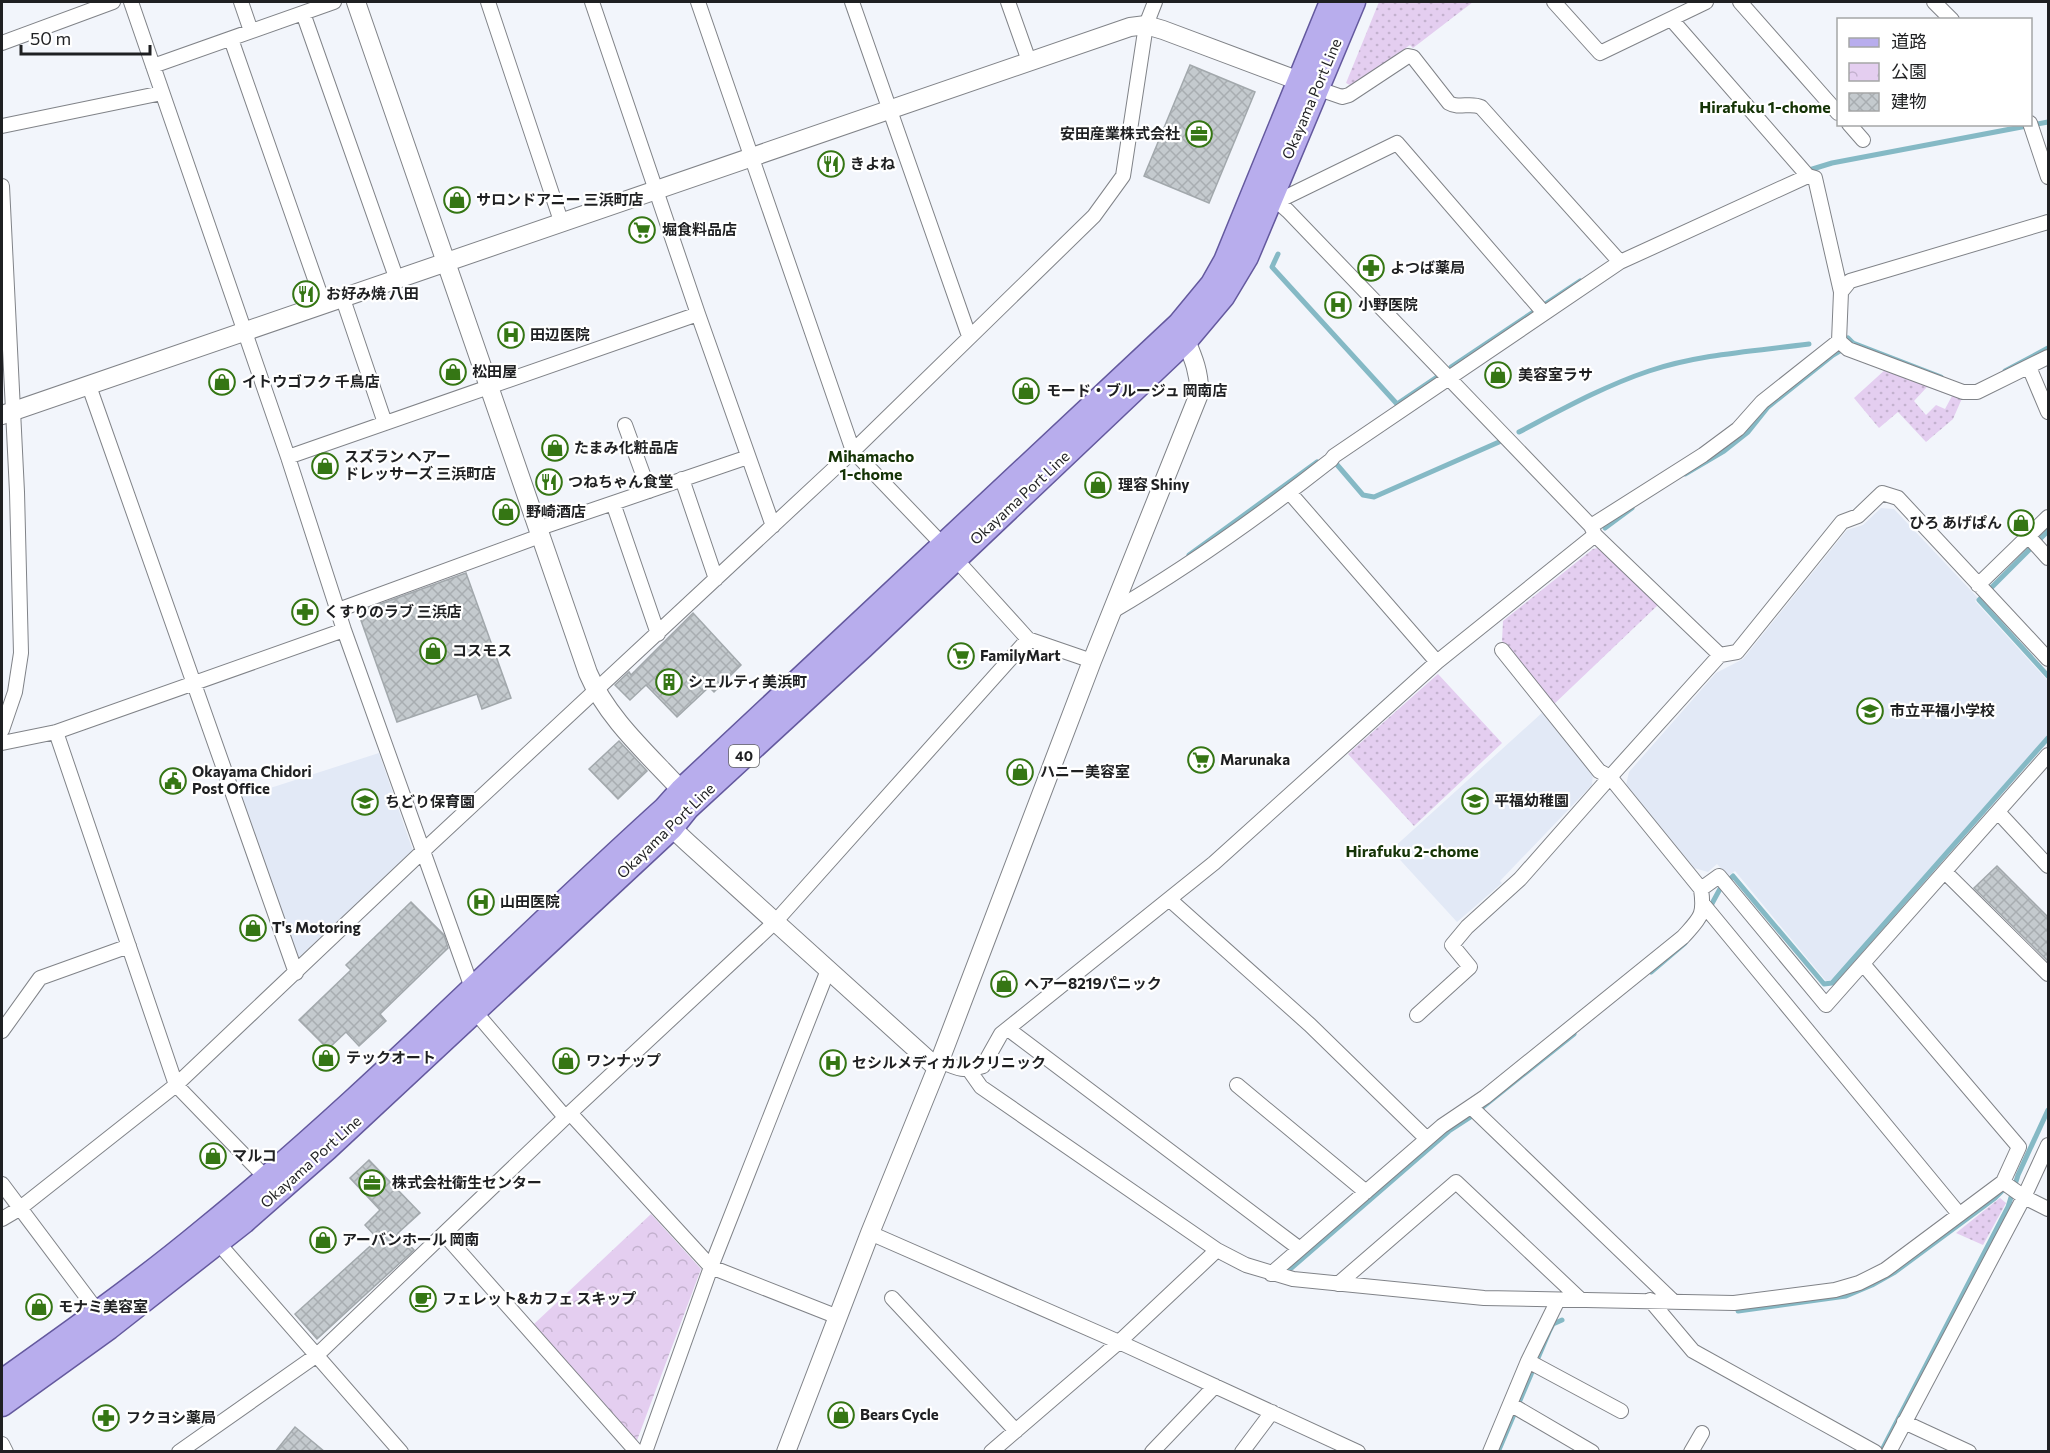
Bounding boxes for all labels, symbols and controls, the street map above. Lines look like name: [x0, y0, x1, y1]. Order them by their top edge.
scale bar: [21, 18, 150, 56]
legend: [1837, 18, 2032, 126]
text: 50 m: [30, 27, 71, 49]
text: 道路: [1891, 30, 1927, 52]
street label: Okayama Port Line: [1278, 35, 1345, 162]
text: 公園: [1891, 60, 1927, 82]
text: 建物: [1891, 90, 1927, 112]
district label: Hirafuku 1-chome: [1699, 97, 1831, 116]
office icon: 安田産業株式会社: [1184, 119, 1214, 149]
place label: 安田産業株式会社: [1060, 124, 1180, 142]
restaurant icon: きよね: [816, 149, 846, 179]
place label: きよね: [850, 154, 895, 172]
shop icon: サロンドアニー 三浜町店: [442, 185, 472, 215]
place label: サロンドアニー 三浜町店: [476, 190, 644, 208]
supermarket icon: 堀食料品店: [627, 215, 657, 245]
place label: 堀食料品店: [662, 220, 737, 238]
pharmacy icon: よつば薬局: [1356, 253, 1386, 283]
place label: よつば薬局: [1390, 258, 1465, 276]
restaurant icon: お好み焼 八田: [291, 279, 321, 309]
place label: お好み焼 八田: [326, 284, 419, 302]
hospital icon: 小野医院: [1323, 290, 1353, 320]
place label: 小野医院: [1358, 295, 1418, 313]
hospital icon: 田辺医院: [496, 320, 526, 350]
place label: 田辺医院: [530, 325, 590, 343]
shop icon: 松田屋: [438, 357, 468, 387]
shop icon: 美容室ラサ: [1483, 360, 1513, 390]
place label: 松田屋: [472, 362, 517, 380]
place label: 美容室ラサ: [1518, 365, 1593, 383]
shop icon: イトウゴフク 千鳥店: [207, 367, 237, 397]
place label: イトウゴフク 千鳥店: [242, 372, 380, 390]
shop icon: モード・ブルージュ 岡南店: [1011, 376, 1041, 406]
place label: モード・ブルージュ 岡南店: [1046, 381, 1228, 399]
shop icon: たまみ化粧品店: [540, 433, 570, 463]
place label: たまみ化粧品店: [574, 438, 679, 456]
district label: Mihamacho 1-chome: [828, 446, 915, 483]
place label: スズラン ヘアー ドレッサーズ 三浜町店: [344, 447, 496, 482]
street label: Okayama Port Line: [966, 447, 1073, 548]
shop icon: スズラン ヘアー ドレッサーズ 三浜町店: [310, 451, 340, 481]
restaurant icon: つねちゃん食堂: [534, 467, 564, 497]
shop icon: 理容 Shiny: [1083, 470, 1113, 500]
place label: つねちゃん食堂: [568, 472, 673, 490]
place label: 理容 Shiny: [1118, 475, 1190, 493]
shop icon: 野崎酒店: [491, 497, 521, 527]
place label: 野崎酒店: [526, 502, 586, 520]
shop icon: ひろ あげぱん: [2006, 508, 2036, 538]
place label: ひろ あげぱん: [1909, 513, 2002, 531]
pharmacy icon: くすりのラブ 三浜店: [290, 597, 320, 627]
place label: くすりのラブ 三浜店: [324, 602, 462, 620]
shop icon: コスモス: [418, 636, 448, 666]
place label: コスモス: [452, 641, 512, 659]
supermarket icon: FamilyMart: [946, 641, 976, 671]
place label: FamilyMart: [980, 646, 1061, 664]
building icon: シェルティ美浜町: [654, 667, 684, 697]
place label: シェルティ美浜町: [688, 672, 807, 690]
school or university icon: 市立平福小学校: [1855, 696, 1885, 726]
place label: 市立平福小学校: [1890, 701, 1995, 719]
road number: 40: [729, 745, 759, 767]
supermarket icon: Marunaka: [1186, 745, 1216, 775]
place label: Marunaka: [1220, 750, 1290, 768]
shop icon: ハニー美容室: [1005, 757, 1035, 787]
place label: Okayama Chidori Post Office: [192, 762, 312, 797]
place label: ハニー美容室: [1040, 762, 1130, 780]
public building icon: Okayama Chidori Post Office: [158, 766, 188, 796]
street label: Okayama Port Line: [613, 779, 718, 882]
school or university icon: 平福幼稚園: [1460, 786, 1490, 816]
school or university icon: ちどり保育園: [350, 787, 380, 817]
place label: 平福幼稚園: [1494, 791, 1569, 809]
place label: ちどり保育園: [385, 792, 475, 810]
district label: Hirafuku 2-chome: [1345, 841, 1479, 860]
hospital icon: 山田医院: [466, 887, 496, 917]
place label: 山田医院: [500, 892, 560, 910]
shop icon: T's Motoring: [238, 913, 268, 943]
place label: T's Motoring: [272, 918, 361, 936]
shop icon: ヘアー8219パニック: [989, 969, 1019, 999]
place label: ヘアー8219パニック: [1024, 974, 1162, 992]
shop icon: テックオート: [311, 1043, 341, 1073]
shop icon: ワンナップ: [551, 1046, 581, 1076]
place label: テックオート: [346, 1048, 436, 1066]
hospital icon: セシルメディカルクリニック: [818, 1048, 848, 1078]
place label: ワンナップ: [586, 1051, 661, 1069]
place label: セシルメディカルクリニック: [852, 1053, 1046, 1071]
street label: Okayama Port Line: [256, 1111, 364, 1211]
shop icon: マルコ: [198, 1141, 228, 1171]
place label: マルコ: [232, 1146, 277, 1164]
office icon: 株式会社衛生センター: [357, 1168, 387, 1198]
place label: 株式会社衛生センター: [392, 1173, 542, 1191]
shop icon: アーバンホール 岡南: [308, 1225, 338, 1255]
place label: アーバンホール 岡南: [342, 1230, 480, 1248]
cafe icon: フェレット&カフェ スキップ: [408, 1284, 438, 1314]
place label: フェレット&カフェ スキップ: [442, 1289, 636, 1307]
shop icon: モナミ美容室: [24, 1292, 54, 1322]
place label: モナミ美容室: [58, 1297, 148, 1315]
shop icon: Bears Cycle: [826, 1400, 856, 1430]
pharmacy icon: フクヨシ薬局: [91, 1403, 121, 1433]
place label: Bears Cycle: [860, 1405, 939, 1423]
place label: フクヨシ薬局: [126, 1408, 216, 1426]

